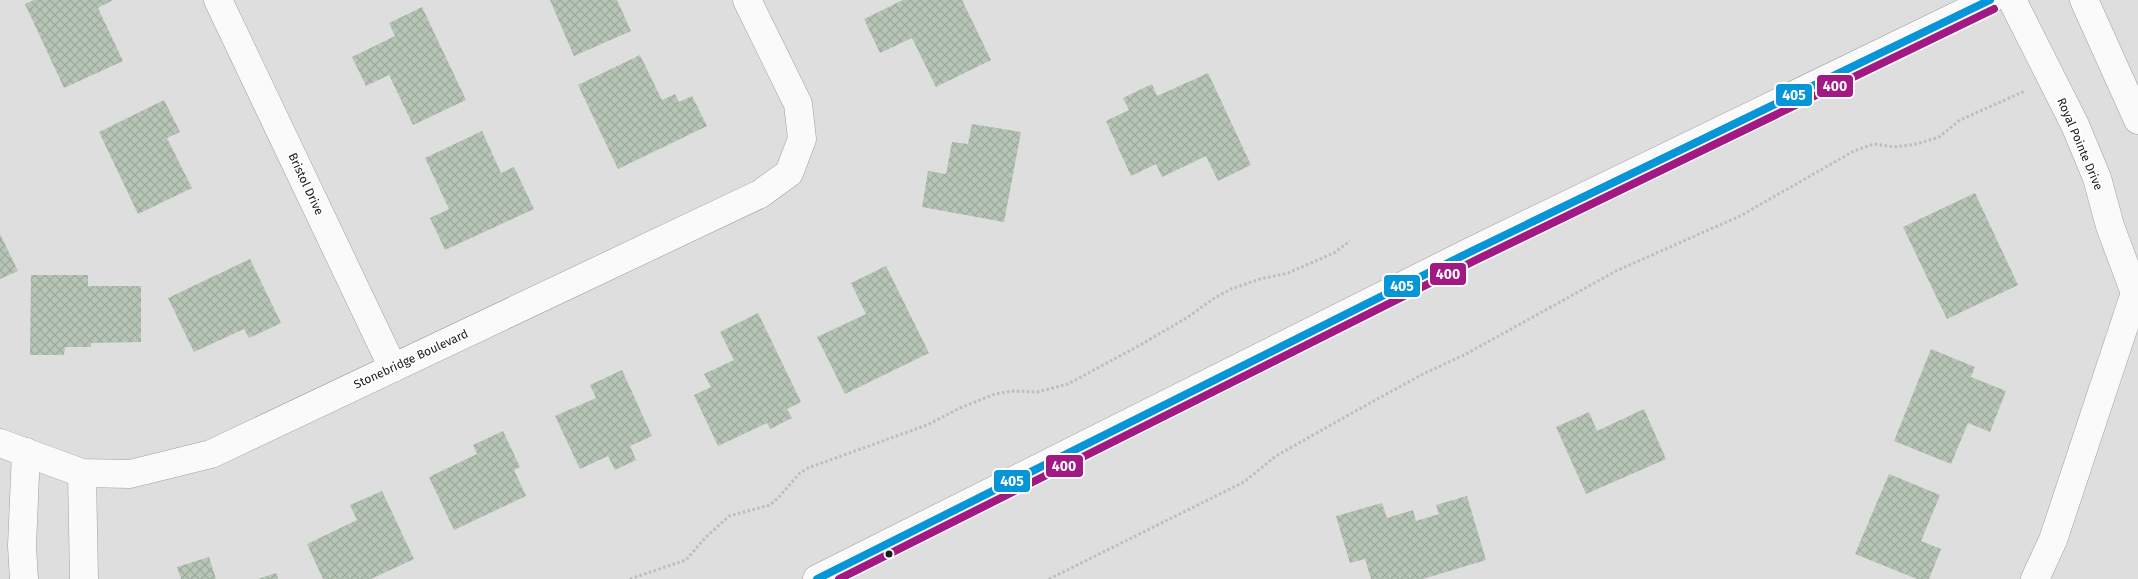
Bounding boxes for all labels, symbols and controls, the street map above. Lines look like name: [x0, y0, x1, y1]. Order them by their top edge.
line badge: 400: [1816, 74, 1854, 98]
text: 400: [1823, 78, 1847, 95]
line badge: 405: [1775, 83, 1813, 107]
text: 405: [1782, 87, 1806, 104]
street label: Royal Pointe Drive: [2054, 96, 2106, 192]
street label: Bristol Drive: [286, 151, 326, 217]
line badge: 400: [1429, 262, 1467, 286]
text: 400: [1436, 266, 1460, 283]
line badge: 405: [1383, 274, 1421, 298]
text: 405: [1390, 278, 1414, 295]
street label: Stonebridge Boulevard: [352, 326, 470, 392]
line badge: 400: [1045, 454, 1084, 478]
text: 400: [1052, 458, 1076, 475]
line badge: 405: [993, 469, 1031, 493]
text: 405: [1000, 473, 1024, 490]
unlabelled marker: [884, 549, 894, 559]

